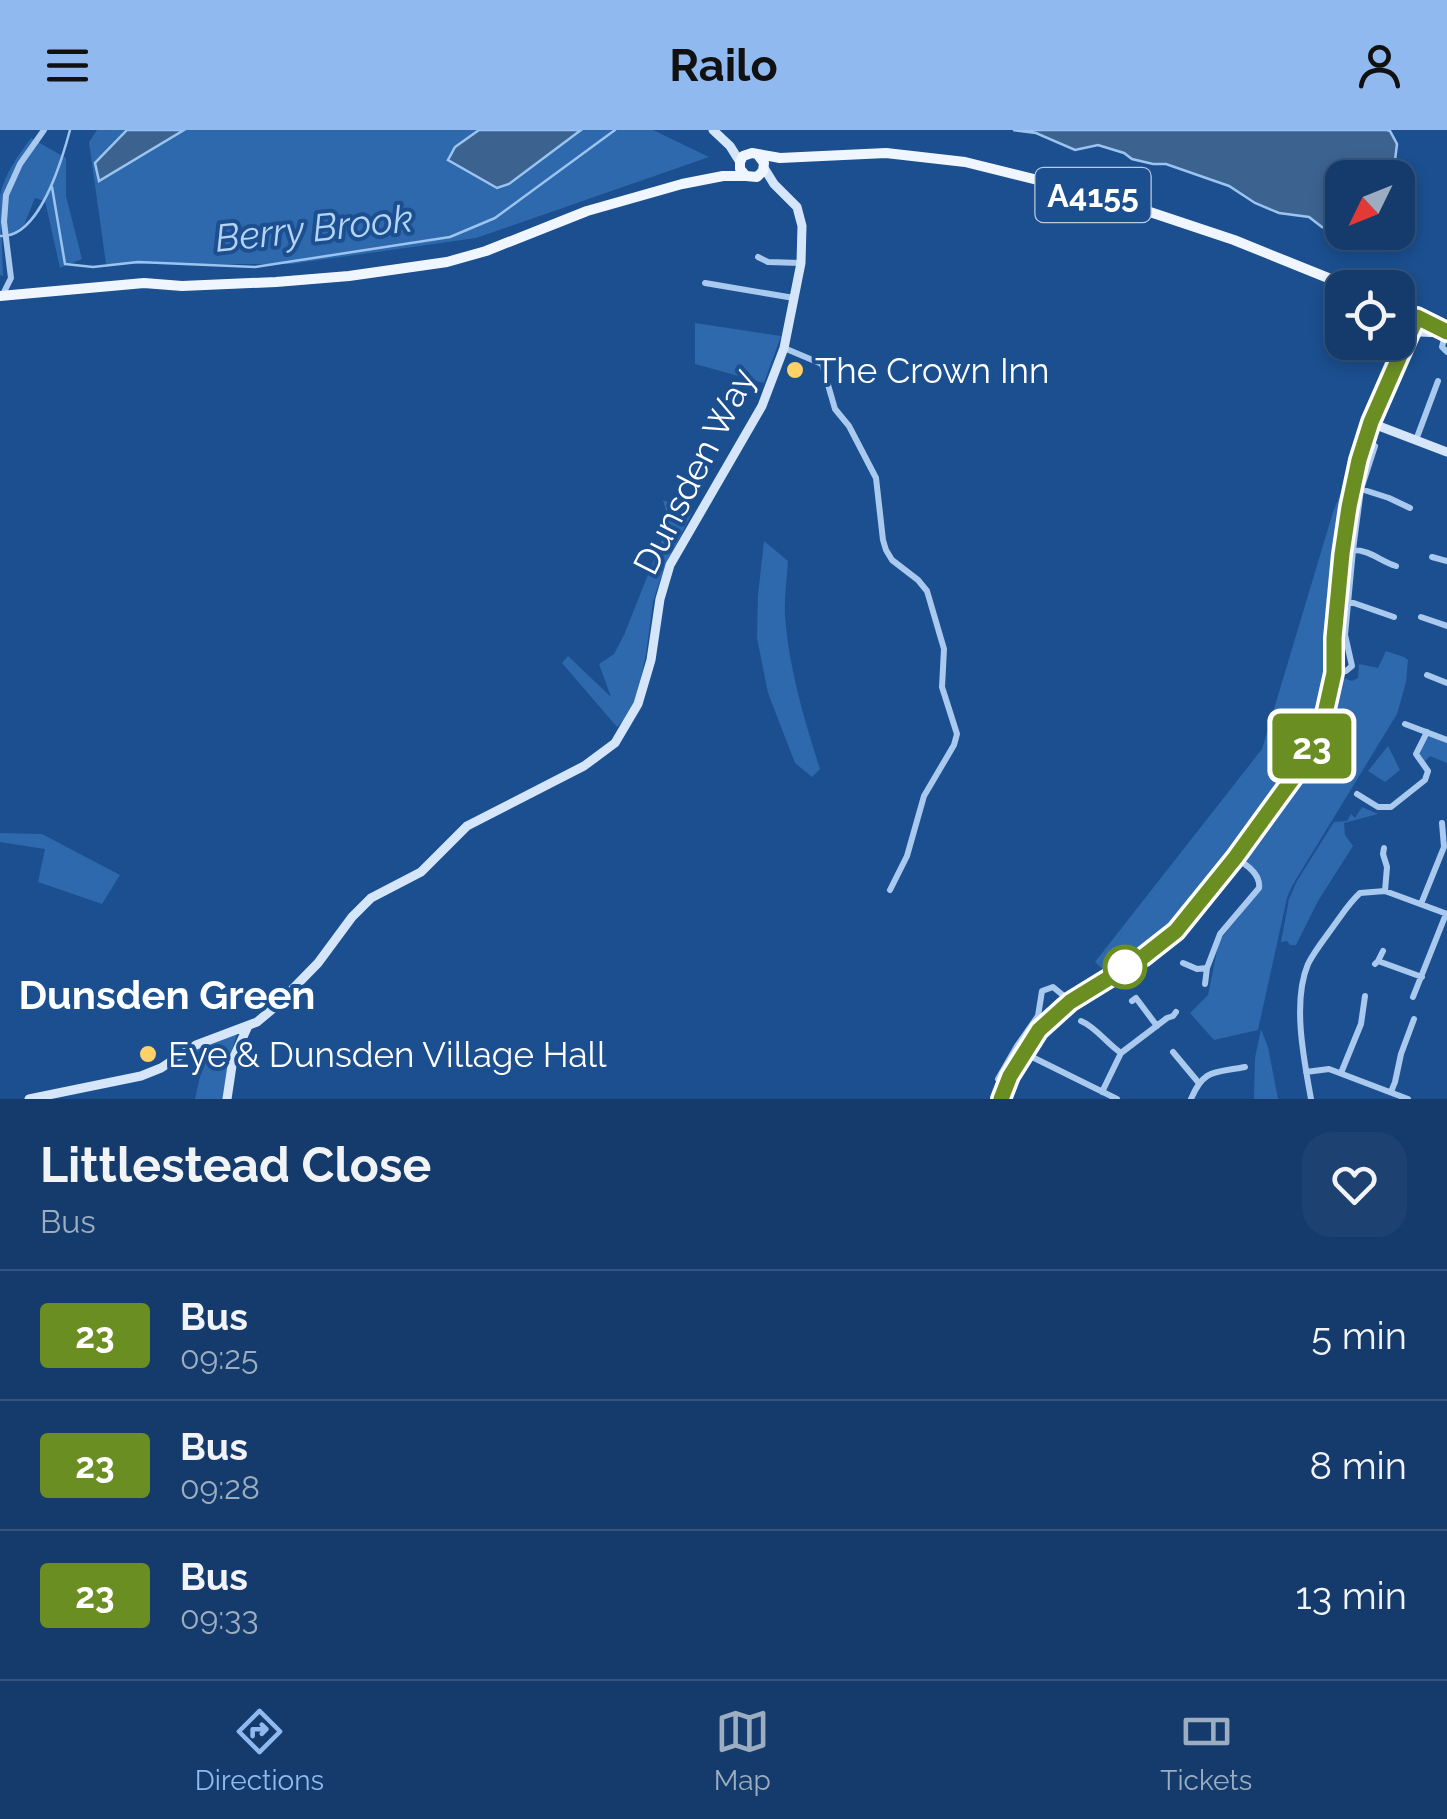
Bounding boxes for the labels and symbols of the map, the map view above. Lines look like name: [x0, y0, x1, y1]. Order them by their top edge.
north arrow: [1325, 160, 1415, 250]
road number: A4155: [1036, 168, 1150, 222]
water label: Berry Brook: [213, 195, 415, 261]
place label: The Crown Inn: [815, 350, 1049, 391]
marker: The Crown Inn: [784, 359, 806, 381]
street label: Dunsden Way: [624, 361, 764, 581]
line badge: 23: [1267, 714, 1357, 778]
unlabelled marker: [1104, 946, 1146, 988]
district label: Dunsden Green: [18, 971, 316, 1018]
place label: Eye & Dunsden Village Hall: [168, 1034, 607, 1075]
marker: Eye & Dunsden Village Hall: [137, 1043, 159, 1065]

